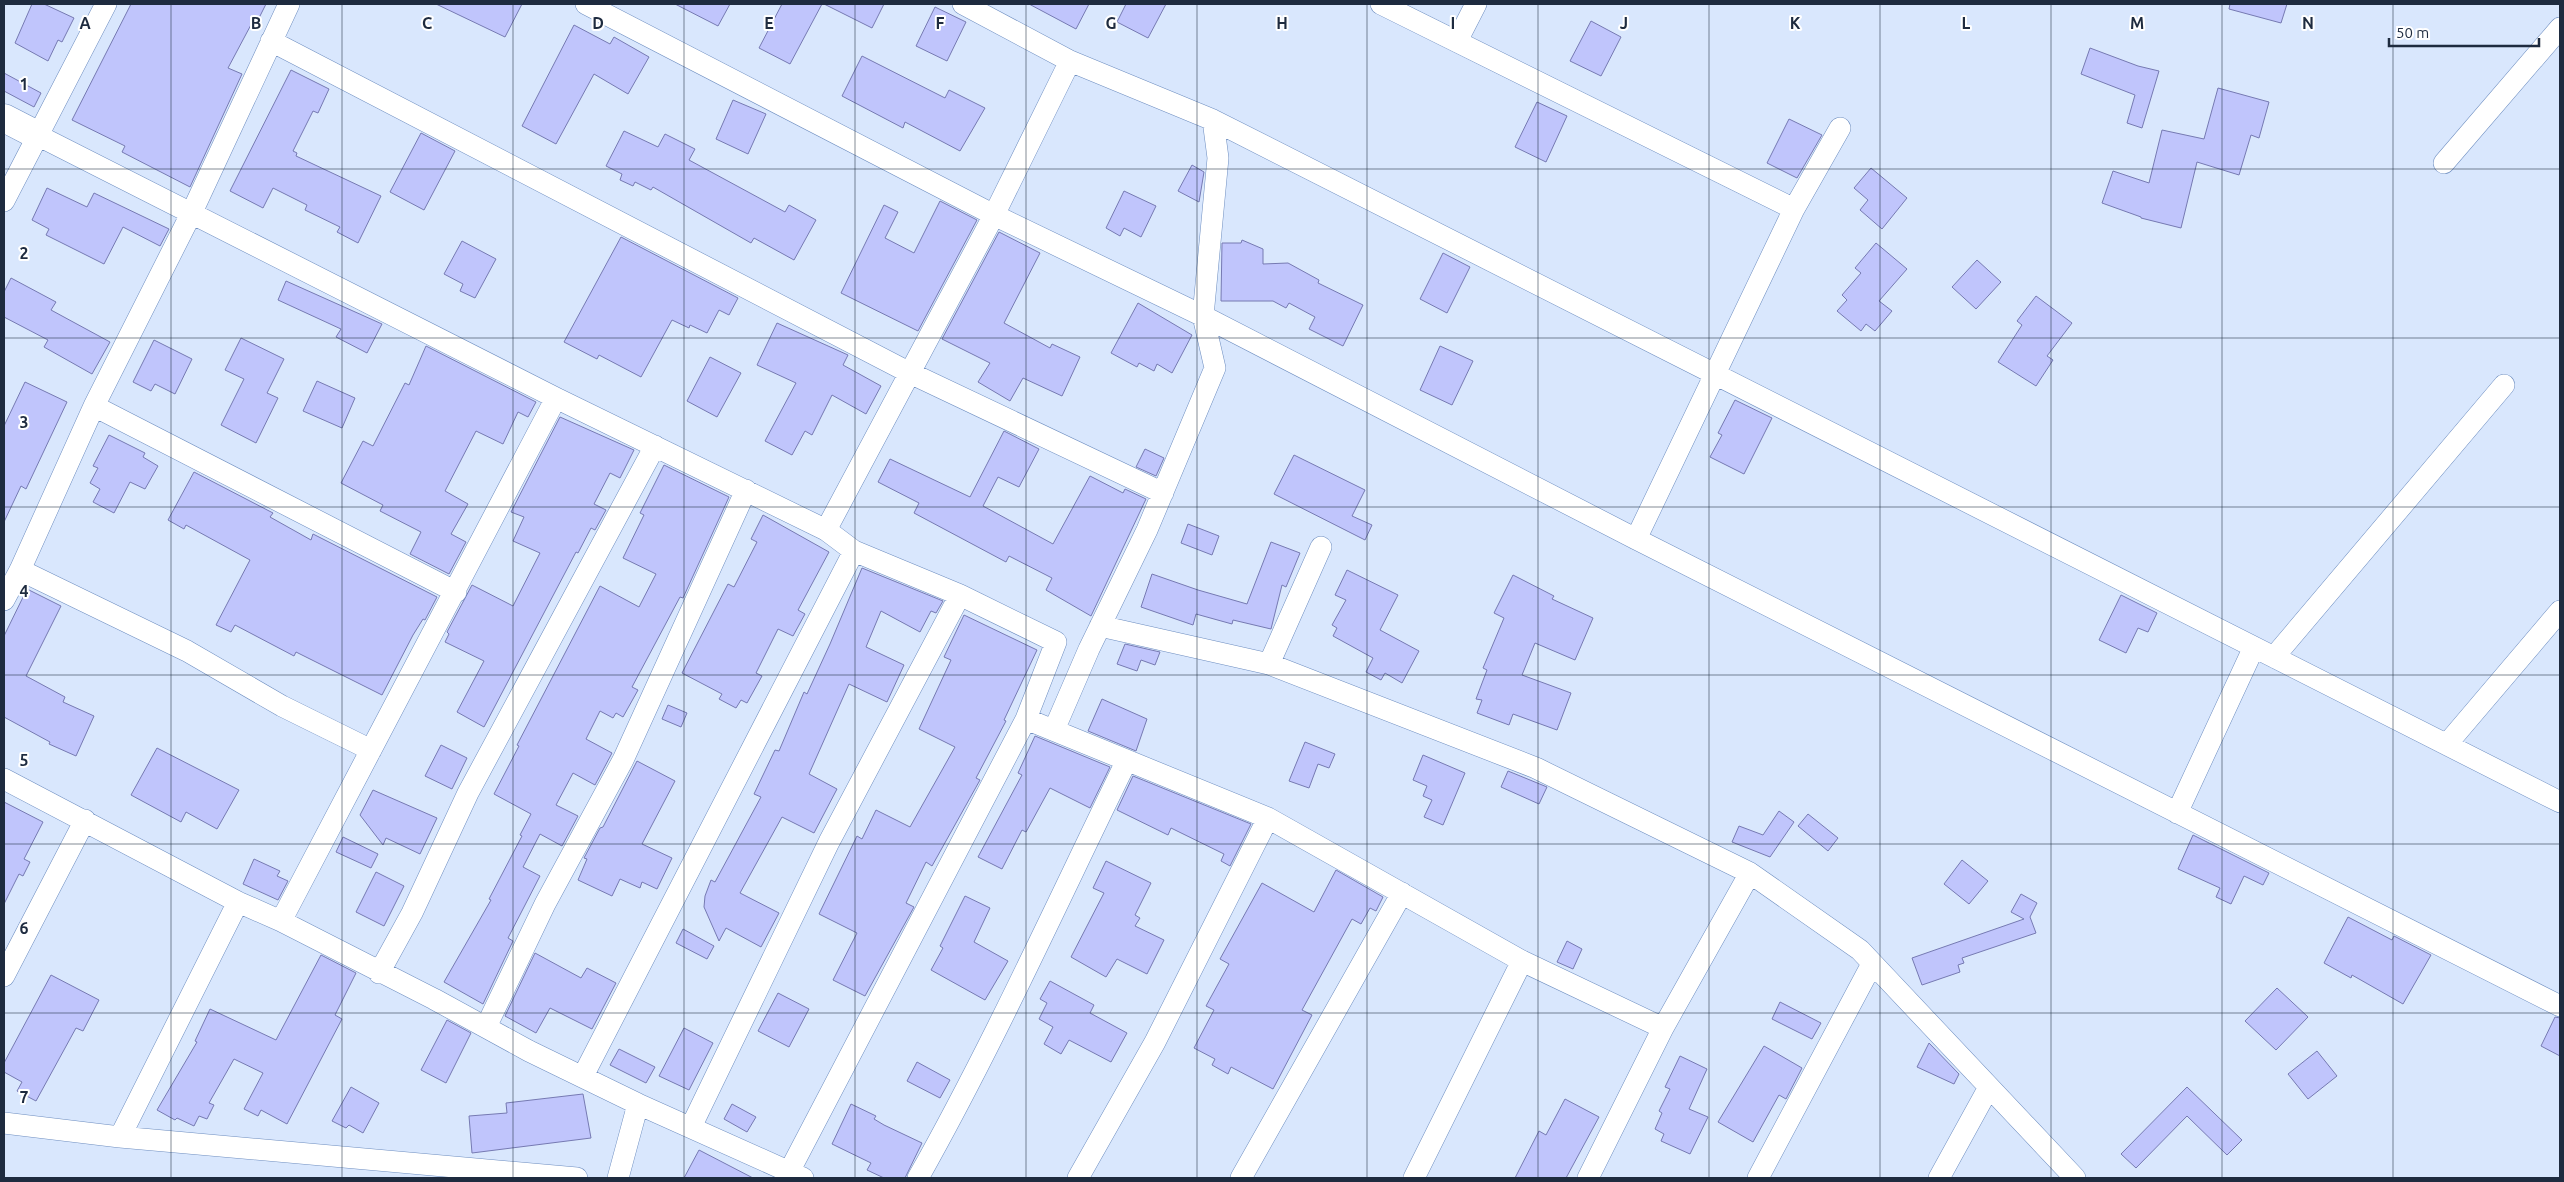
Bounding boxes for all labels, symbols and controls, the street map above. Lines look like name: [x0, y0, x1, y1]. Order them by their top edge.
text: A: [79, 14, 91, 32]
text: B: [251, 14, 261, 32]
text: C: [422, 14, 432, 32]
text: D: [592, 14, 604, 32]
text: E: [764, 14, 774, 32]
text: F: [936, 14, 945, 32]
text: G: [1105, 14, 1117, 32]
text: H: [1276, 14, 1288, 32]
text: I: [1451, 14, 1455, 32]
text: J: [1620, 14, 1628, 32]
text: K: [1790, 14, 1801, 32]
text: L: [1962, 14, 1971, 32]
text: M: [2130, 14, 2144, 32]
text: N: [2302, 14, 2314, 32]
scale bar: [2389, 15, 2539, 47]
text: 50 m: [2396, 24, 2429, 41]
text: 1: [19, 75, 29, 93]
text: 2: [19, 244, 29, 262]
text: 3: [19, 413, 29, 431]
text: 4: [19, 582, 29, 600]
text: 5: [19, 751, 29, 769]
text: 6: [19, 919, 29, 937]
text: 7: [19, 1088, 29, 1106]

